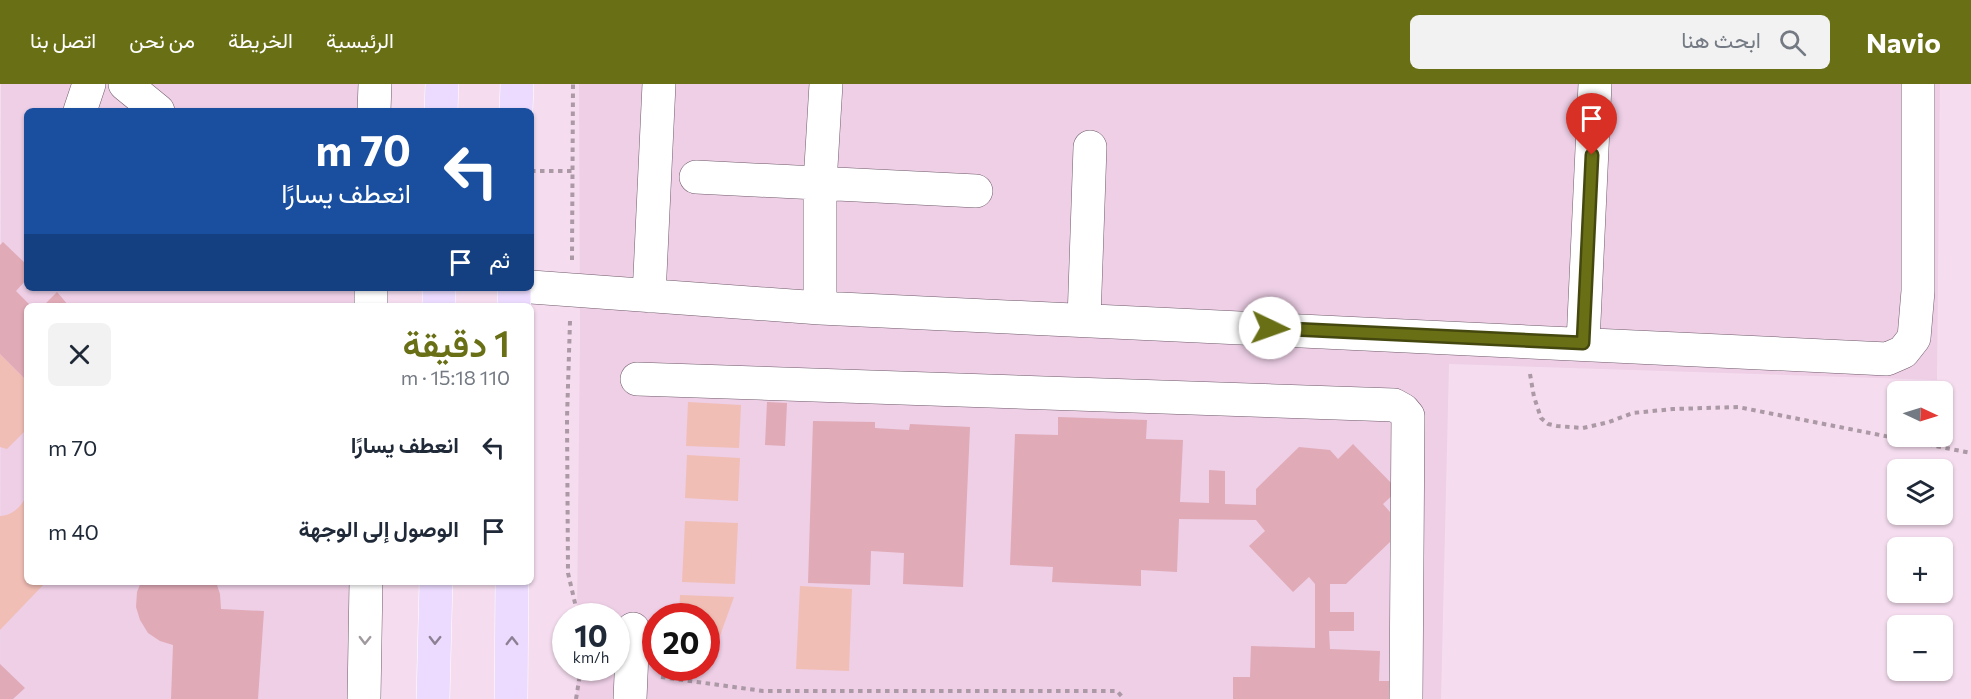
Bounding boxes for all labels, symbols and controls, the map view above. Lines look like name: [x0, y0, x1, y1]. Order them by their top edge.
search box: [1410, 15, 1830, 69]
text: Navio: [1866, 25, 1941, 59]
text: ابحث هنا: [1681, 26, 1761, 53]
icon: search: [1776, 26, 1809, 59]
text: اتصل بنا: [30, 27, 96, 52]
text: من نحن: [129, 27, 195, 52]
text: الخريطة: [228, 27, 293, 52]
text: الرئيسية: [326, 27, 394, 52]
pin: [1566, 93, 1617, 155]
icon: arrive: [1575, 102, 1608, 135]
text: 70 m: [316, 123, 411, 175]
icon: left: [432, 132, 510, 210]
text: انعطف يسارًا: [281, 176, 411, 209]
icon: arrive: [444, 246, 477, 279]
text: ثم: [489, 246, 510, 273]
position arrow: [1238, 296, 1302, 360]
text: 1 دقيقة: [403, 320, 510, 364]
button: close: [48, 323, 111, 386]
text: 110 m · 15:18: [401, 365, 510, 389]
north arrow: [1887, 381, 1953, 447]
map controls: [1887, 381, 1953, 681]
text: انعطف يسارًا: [351, 431, 459, 458]
icon: left: [477, 431, 510, 464]
text: 70 m: [48, 434, 97, 461]
button: layers: [1887, 459, 1953, 525]
text: الوصول إلى الوجهة: [299, 515, 459, 542]
icon: arrive: [477, 515, 510, 548]
text: 40 m: [48, 518, 99, 545]
button: +: [1887, 537, 1953, 603]
speed limit sign: 20: [642, 603, 720, 681]
button: −: [1887, 615, 1953, 681]
text: 10: [574, 616, 608, 653]
one-way arrow: [358, 636, 371, 645]
one-way arrow: [428, 636, 441, 645]
one-way arrow: [505, 636, 518, 645]
text: km/h: [573, 648, 609, 666]

